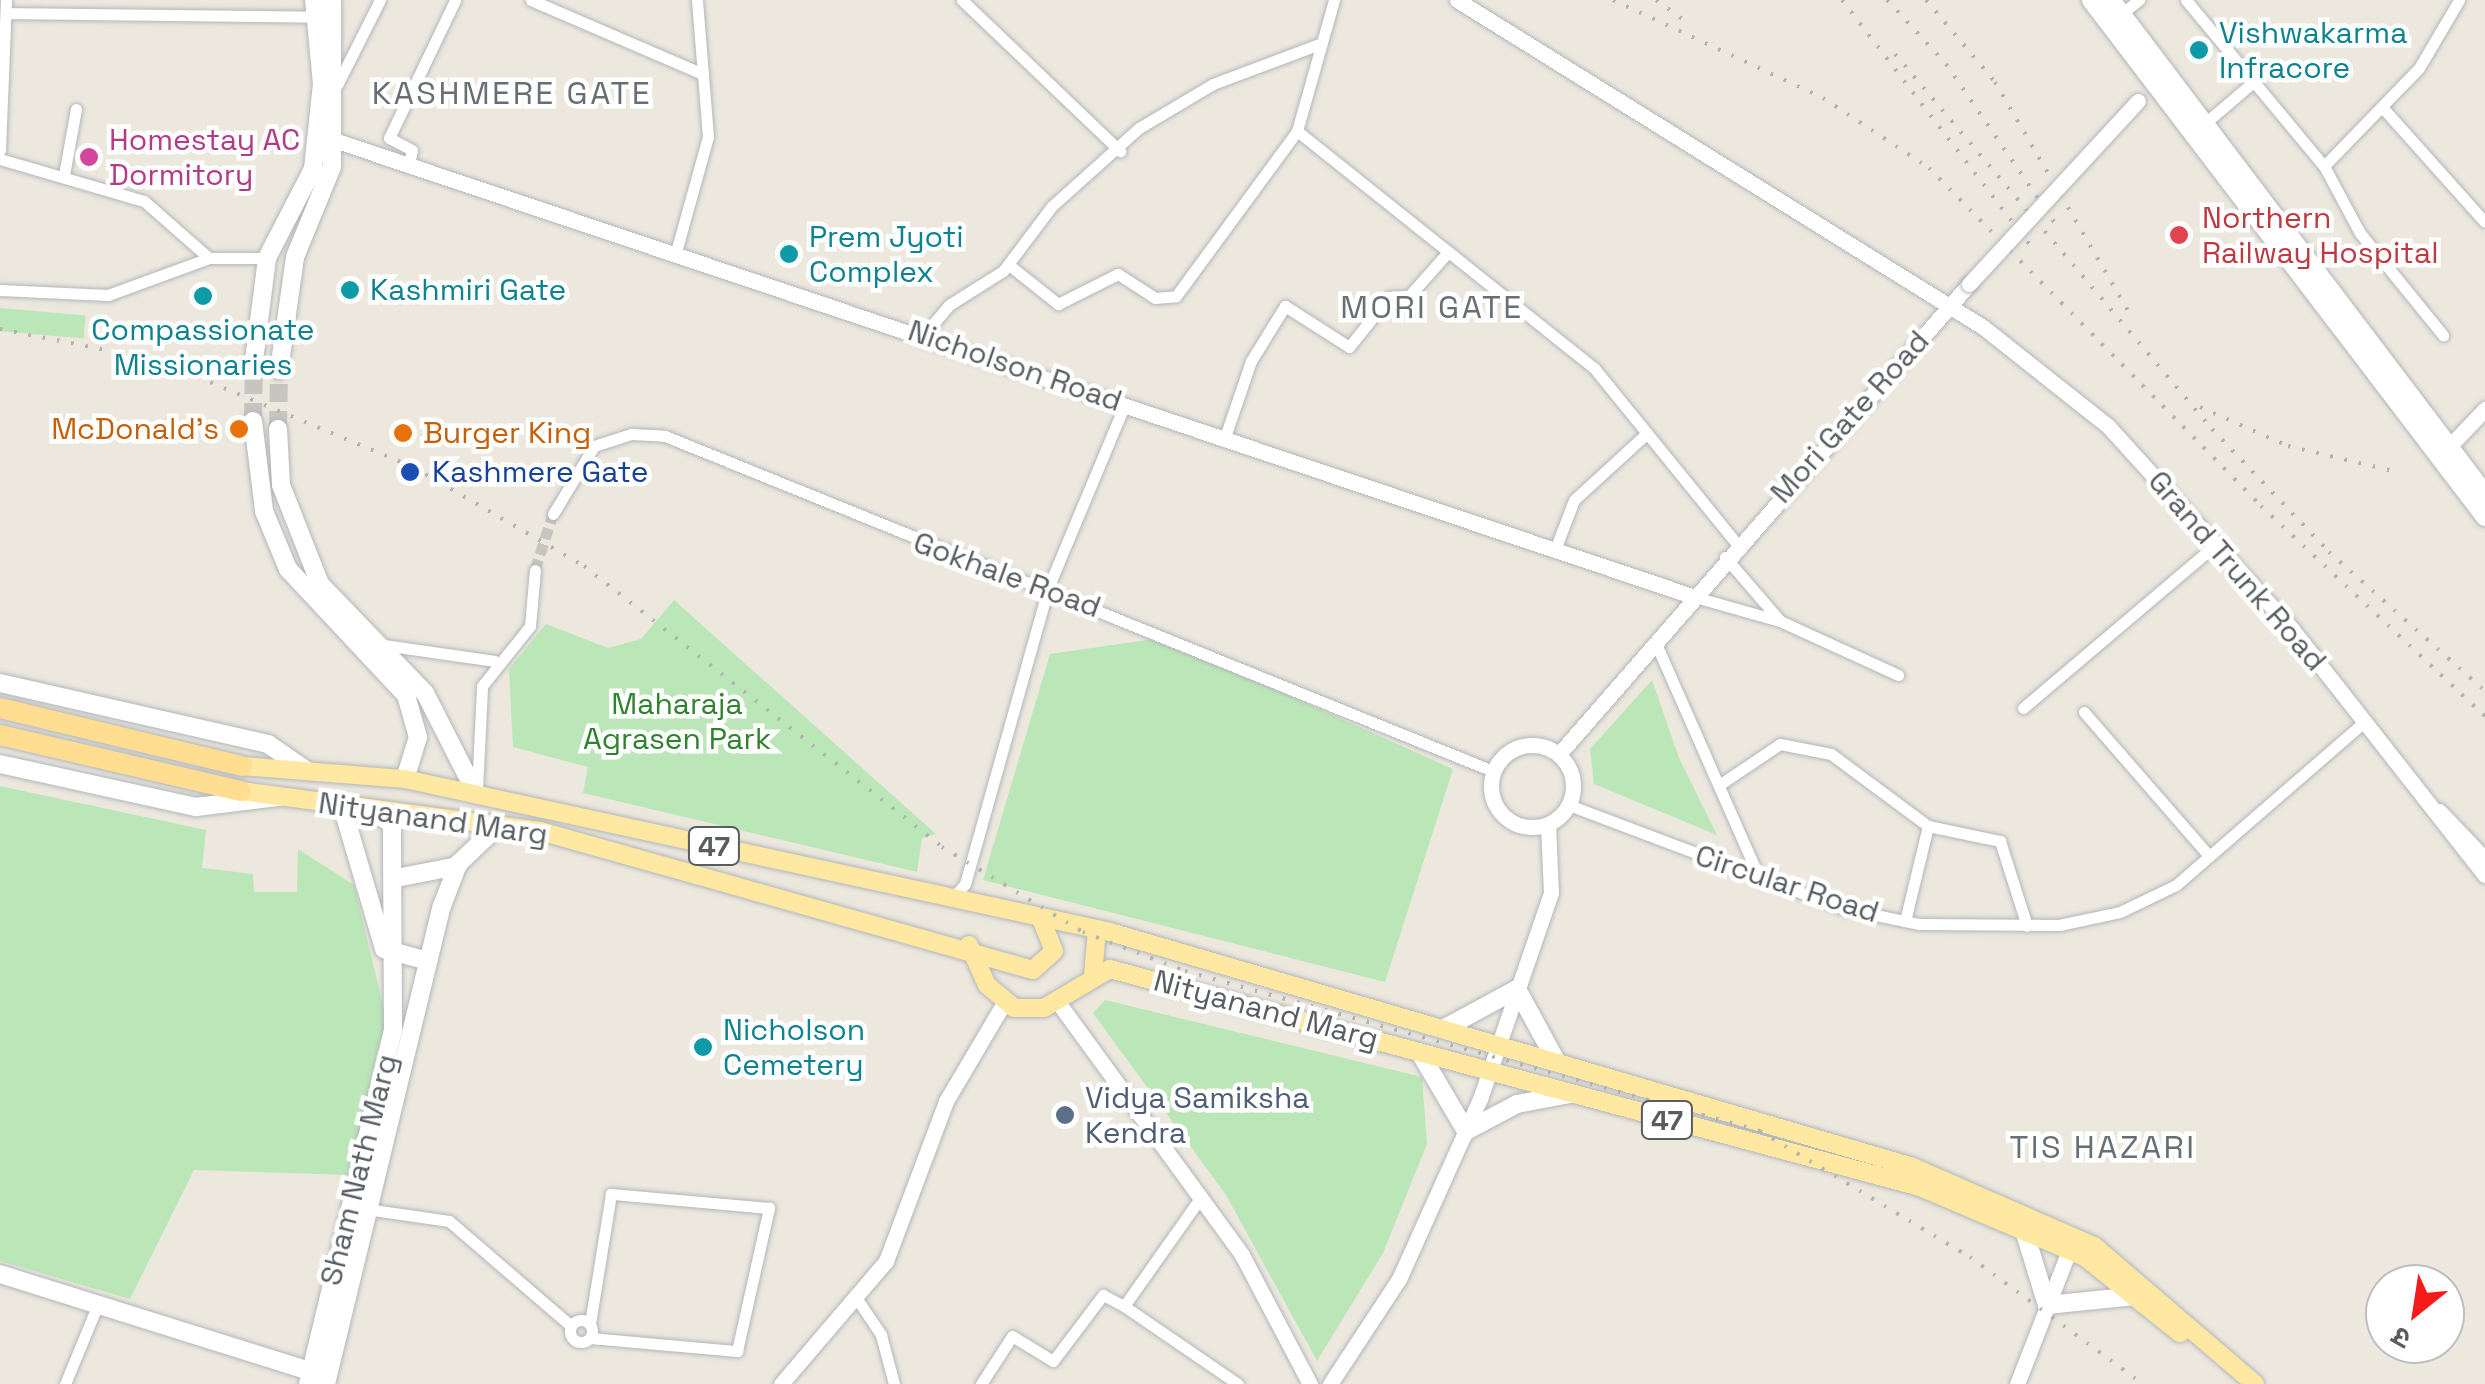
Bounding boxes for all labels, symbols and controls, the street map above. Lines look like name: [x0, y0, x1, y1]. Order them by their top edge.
place label: Vishwakarma Infracore: [2219, 15, 2407, 86]
marker: Vishwakarma Infracore: [2188, 39, 2210, 61]
district label: KASHMERE GATE: [372, 74, 652, 112]
place label: Homestay AC Dormitory: [109, 122, 301, 192]
marker: Homestay AC Dormitory: [78, 146, 100, 168]
place label: Northern Railway Hospital: [2202, 200, 2439, 270]
place label: Prem Jyoti Complex: [809, 219, 964, 290]
marker: Northern Railway Hospital: [2166, 222, 2192, 248]
marker: Prem Jyoti Complex: [778, 243, 800, 265]
place label: Kashmiri Gate: [370, 272, 566, 308]
marker: Kashmiri Gate: [339, 279, 361, 301]
marker: Compassionate Missionaries: [192, 285, 214, 307]
district label: MORI GATE: [1340, 288, 1524, 326]
place label: Compassionate Missionaries: [91, 312, 315, 382]
street label: Nicholson Road: [903, 313, 1127, 419]
street label: Mori Gate Road: [1763, 323, 1937, 511]
place label: McDonald's: [51, 411, 219, 447]
place label: Burger King: [423, 415, 591, 451]
marker: McDonald's: [228, 418, 250, 440]
marker: Burger King: [392, 422, 414, 444]
place label: Kashmere Gate: [432, 454, 649, 490]
marker: Kashmere Gate: [397, 459, 423, 485]
street label: Grand Trunk Road: [2140, 463, 2334, 679]
street label: Gokhale Road: [908, 524, 1106, 626]
park label: Maharaja Agrasen Park: [583, 686, 771, 756]
street label: Nityanand Marg: [316, 785, 550, 853]
road number: 47: [686, 823, 742, 869]
street label: Circular Road: [1691, 837, 1883, 931]
street label: Nityanand Marg: [1150, 963, 1382, 1057]
place label: Nicholson Cemetery: [723, 1012, 865, 1082]
marker: Nicholson Cemetery: [692, 1036, 714, 1058]
street label: Sham Nath Marg: [313, 1051, 405, 1289]
place label: Vidya Samiksha Kendra: [1085, 1080, 1310, 1150]
road number: 47: [1640, 1097, 1694, 1143]
marker: Vidya Samiksha Kendra: [1054, 1104, 1076, 1126]
district label: TIS HAZARI: [2009, 1128, 2197, 1166]
north arrow: [2365, 1264, 2465, 1364]
text: उ: [2385, 1319, 2417, 1358]

